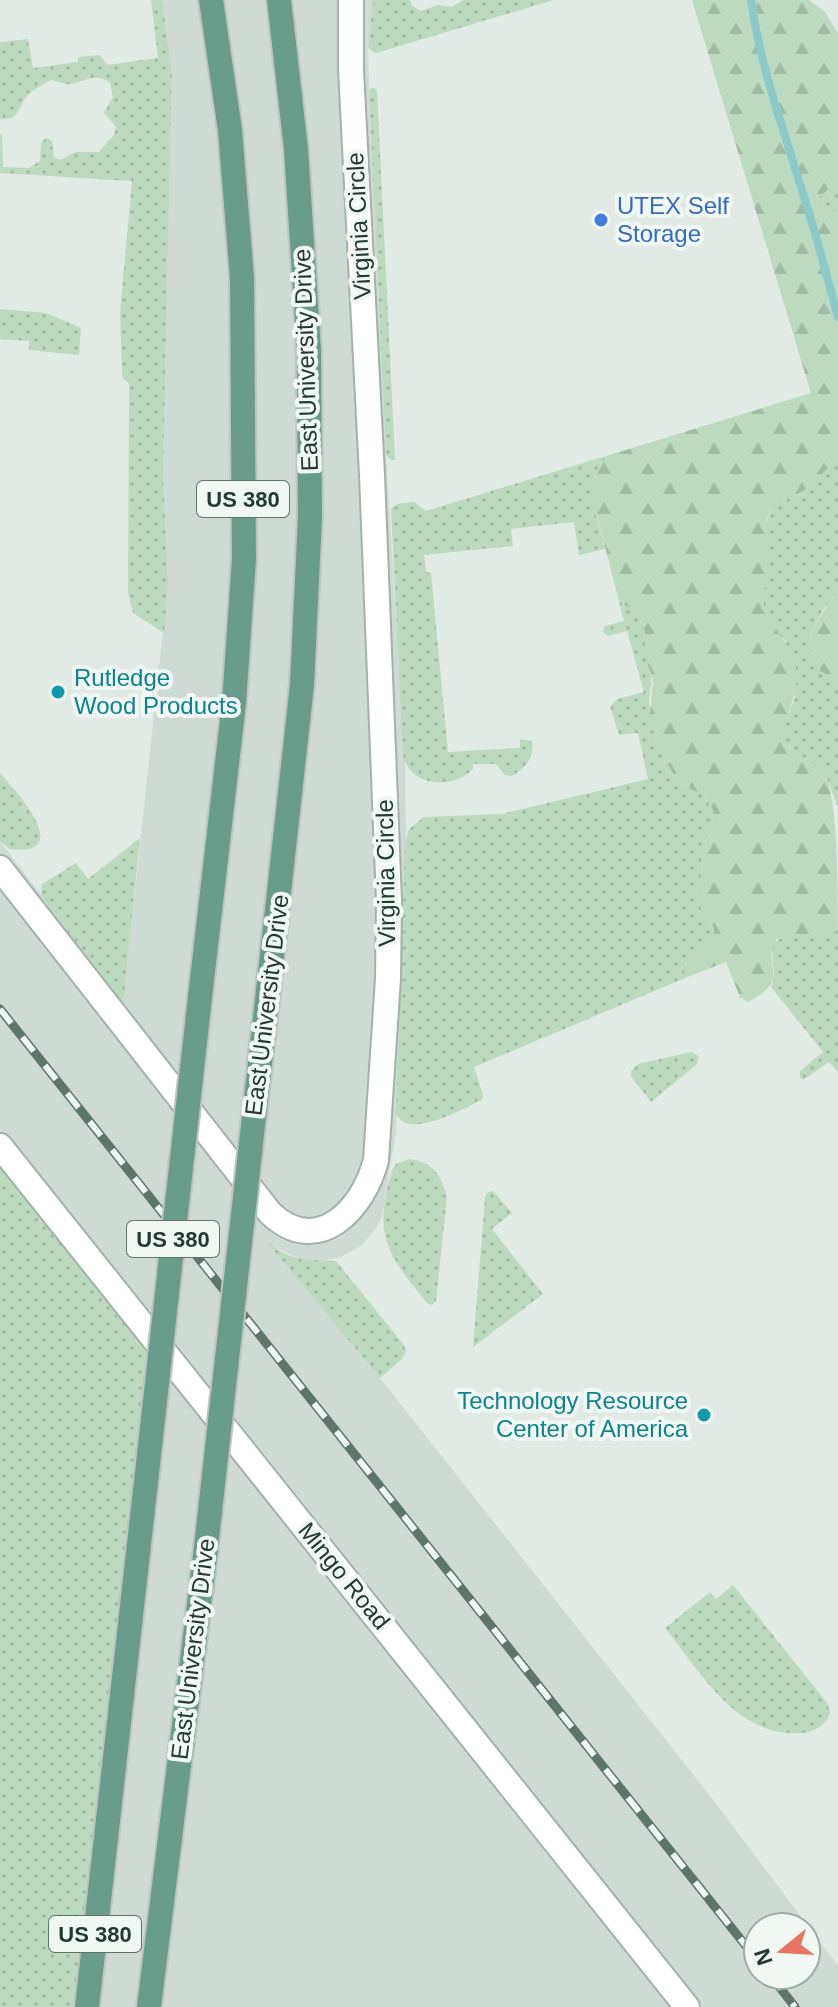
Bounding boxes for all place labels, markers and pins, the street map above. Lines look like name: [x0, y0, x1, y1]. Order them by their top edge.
place label: UTEX Self Storage: [617, 192, 729, 247]
marker: UTEX Self Storage: [592, 211, 610, 229]
place label: Rutledge Wood Products: [74, 664, 238, 719]
marker: Rutledge Wood Products: [49, 683, 67, 701]
place label: Technology Resource Center of America: [457, 1387, 689, 1442]
marker: Technology Resource Center of America: [695, 1406, 713, 1424]

